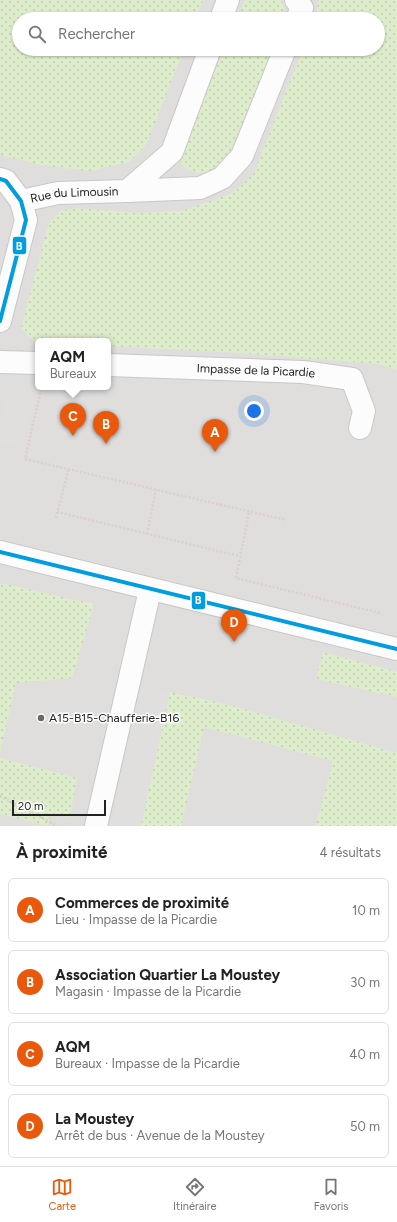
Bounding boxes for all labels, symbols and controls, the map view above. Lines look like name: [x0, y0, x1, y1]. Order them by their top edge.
search box: [12, 12, 385, 56]
icon: search: [26, 23, 48, 45]
text: Rechercher: [58, 25, 135, 43]
street label: Rue du Limousin: [29, 184, 119, 206]
line badge: B: [12, 236, 27, 255]
text: B: [16, 240, 23, 253]
popup: [35, 338, 111, 390]
text: AQM: [50, 348, 85, 366]
street label: Impasse de la Picardie: [196, 361, 316, 381]
text: Bureaux: [50, 366, 96, 381]
your location: [244, 401, 264, 421]
pin: C: [60, 403, 86, 436]
pin: B: [93, 411, 119, 444]
pin: A: [202, 419, 228, 452]
line badge: B: [191, 591, 206, 610]
text: B: [195, 594, 202, 607]
pin: D: [221, 609, 247, 642]
place label: A15-B15-Chaufferie-B16: [49, 711, 179, 725]
marker: A15-B15-Chaufferie-B16: [36, 713, 46, 723]
scale bar: [12, 798, 106, 817]
text: 20 m: [18, 800, 43, 813]
text: À proximité: [16, 842, 107, 862]
text: 4 résultats: [320, 845, 381, 860]
text: Commerces de proximité: [55, 894, 229, 912]
text: A: [25, 903, 35, 918]
text: 10 m: [352, 903, 380, 918]
text: Lieu · Impasse de la Picardie: [55, 912, 217, 927]
text: Association Quartier La Moustey: [55, 966, 280, 984]
text: B: [26, 975, 34, 990]
text: 30 m: [350, 975, 380, 990]
text: Magasin · Impasse de la Picardie: [55, 984, 241, 999]
text: AQM: [55, 1038, 90, 1056]
text: C: [25, 1047, 35, 1062]
text: 40 m: [349, 1047, 380, 1062]
text: Bureaux · Impasse de la Picardie: [55, 1056, 240, 1071]
text: La Moustey: [55, 1110, 134, 1128]
text: D: [25, 1119, 35, 1134]
text: 50 m: [350, 1119, 380, 1134]
text: Arrêt de bus · Avenue de la Moustey: [55, 1128, 265, 1143]
tab: Carte: [49, 1176, 76, 1213]
tab: Itinéraire: [173, 1176, 217, 1213]
tab: Favoris: [314, 1176, 348, 1213]

